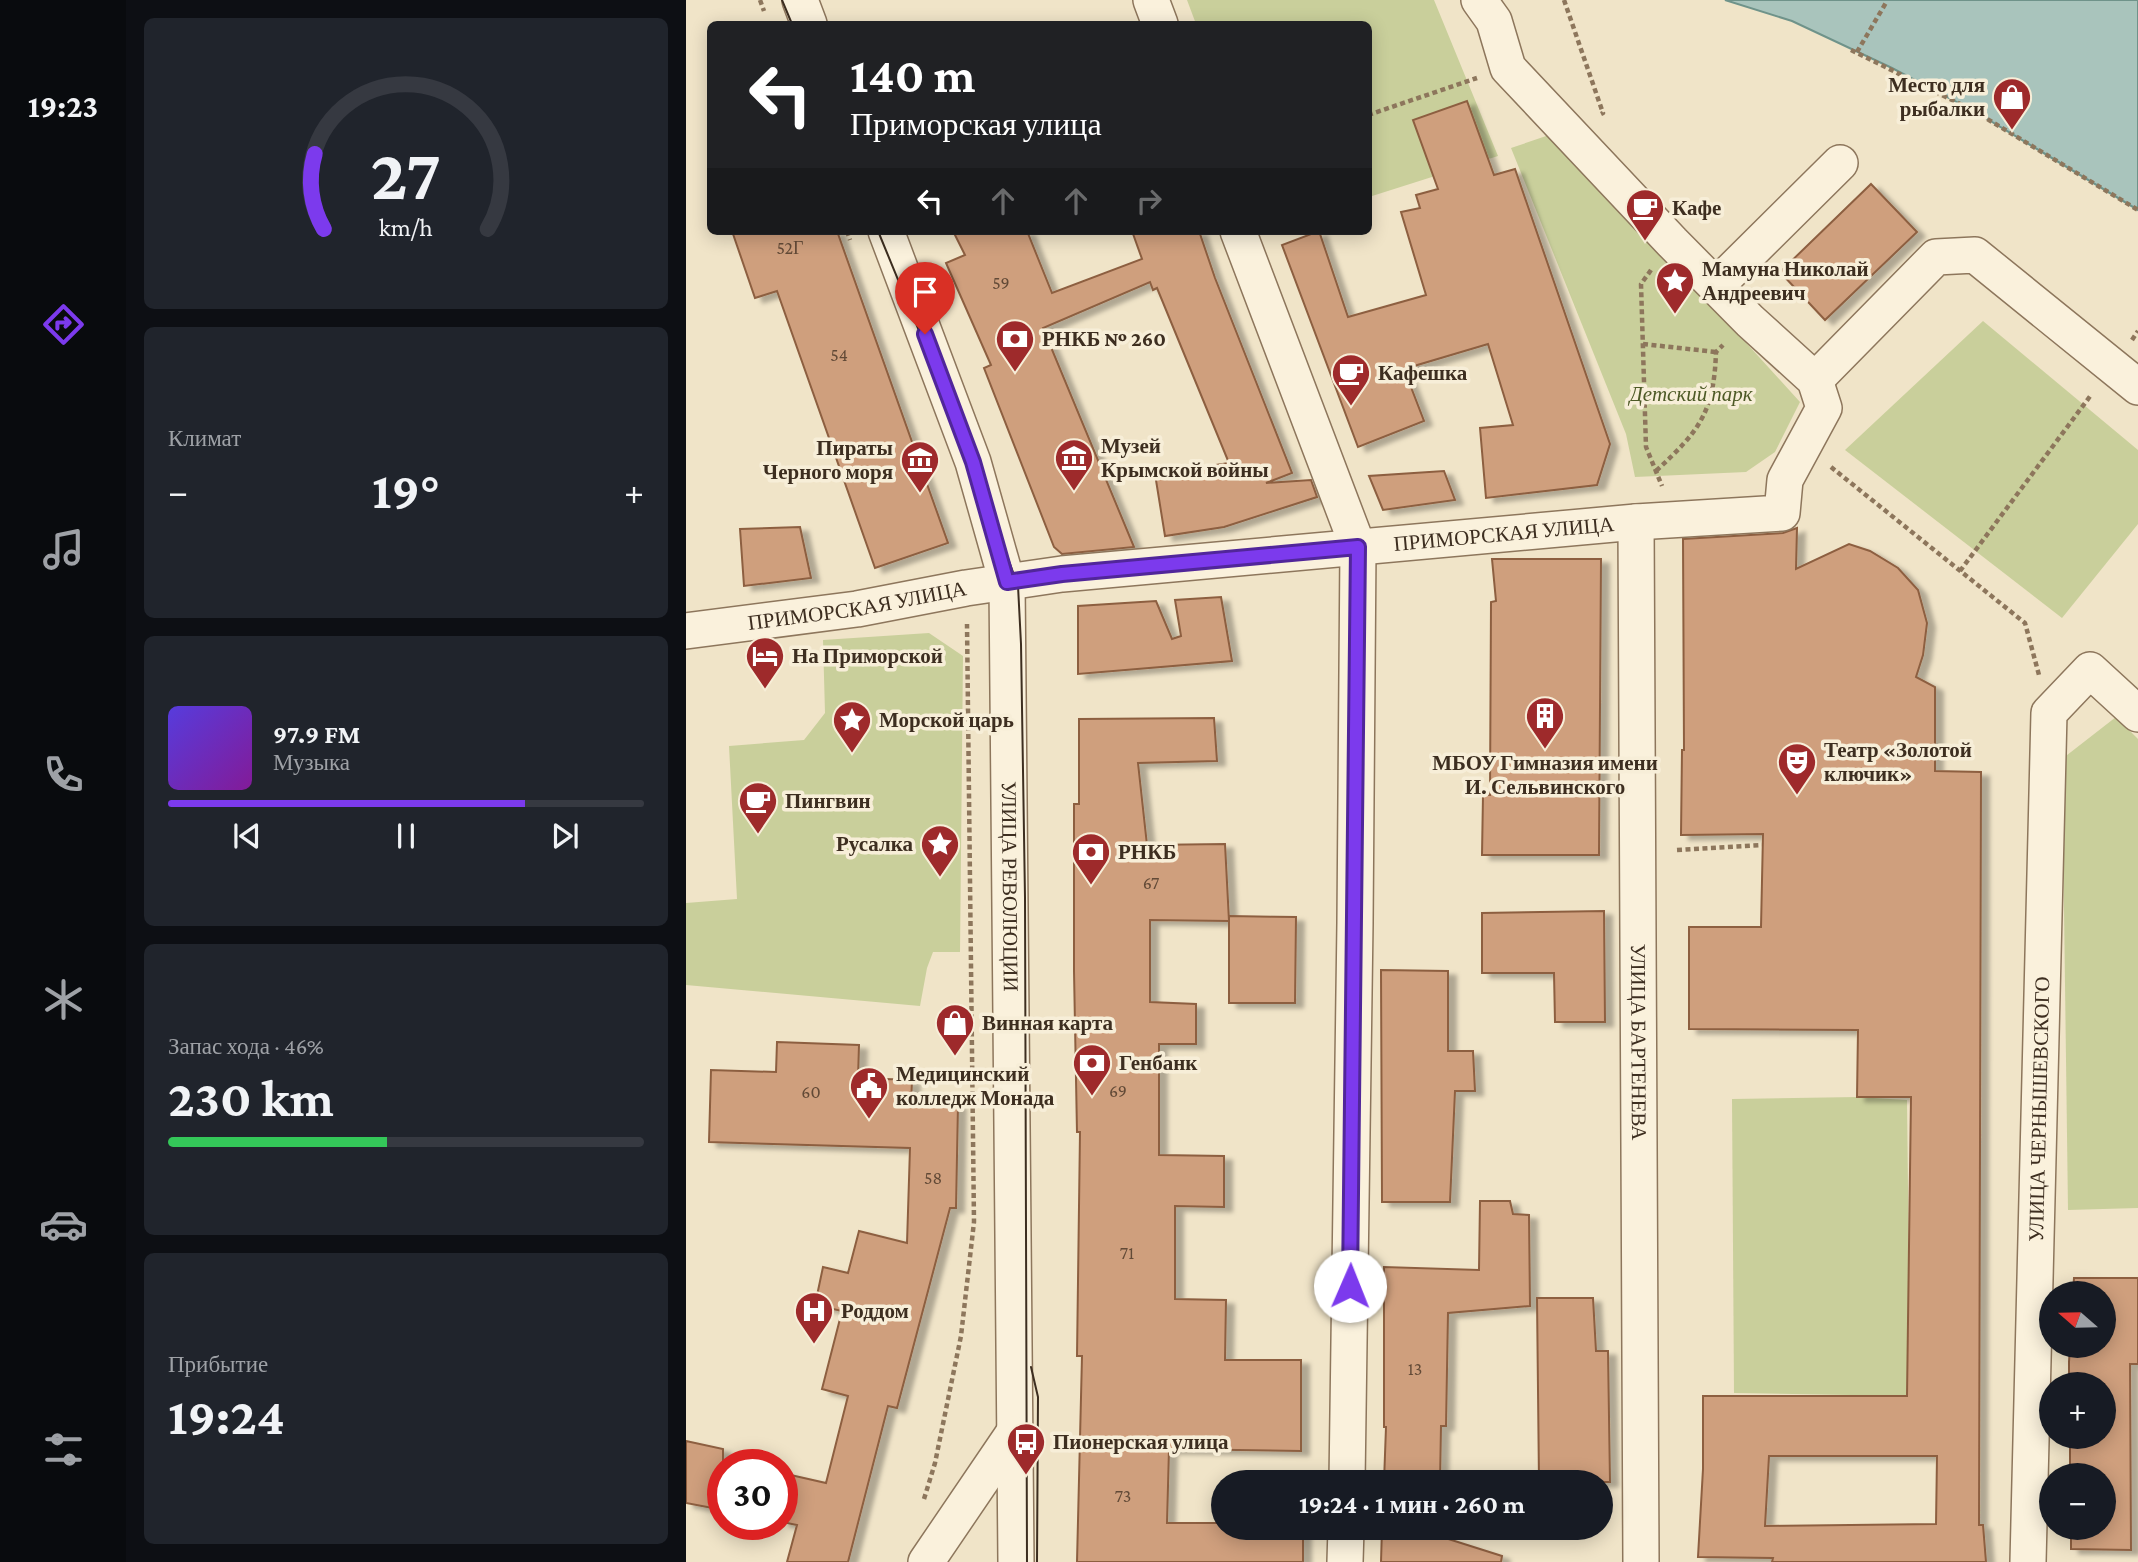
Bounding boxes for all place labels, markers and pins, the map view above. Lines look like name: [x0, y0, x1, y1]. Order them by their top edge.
place label: Место для рыбалки: [1888, 73, 1985, 121]
shop icon: Место для рыбалки: [1991, 76, 2033, 131]
cafe icon: Кафе: [1624, 187, 1666, 242]
place label: Кафе: [1672, 196, 1721, 220]
place label: Мамуна Николай Андреевич: [1702, 257, 1869, 305]
place icon: Мамуна Николай Андреевич: [1654, 260, 1696, 315]
pin: [895, 262, 955, 334]
bank icon: РНКБ № 260: [994, 318, 1036, 373]
place label: РНКБ № 260: [1042, 327, 1166, 351]
cafe icon: Кафешка: [1330, 352, 1372, 407]
place label: Кафешка: [1378, 361, 1468, 385]
place label: Музей Крымской войны: [1101, 434, 1269, 482]
place label: Пираты Черного моря: [763, 436, 893, 484]
museum icon: Музей Крымской войны: [1053, 437, 1095, 492]
museum icon: Пираты Черного моря: [899, 439, 941, 494]
hotel icon: На Приморской: [744, 635, 786, 690]
place label: На Приморской: [792, 644, 943, 668]
building icon: МБОУ Гимназия имени И. Сельвинского: [1524, 695, 1566, 750]
place icon: Морской царь: [831, 699, 873, 754]
place label: Морской царь: [879, 708, 1014, 732]
place label: Театр «Золотой ключик»: [1824, 738, 1972, 786]
theatre icon: Театр «Золотой ключик»: [1776, 741, 1818, 796]
place label: МБОУ Гимназия имени И. Сельвинского: [1432, 751, 1658, 799]
cafe icon: Пингвин: [737, 780, 779, 835]
place label: Пингвин: [785, 789, 871, 813]
place icon: Русалка: [919, 823, 961, 878]
bank icon: РНКБ: [1070, 831, 1112, 886]
place label: Русалка: [836, 832, 913, 856]
place label: РНКБ: [1118, 840, 1176, 864]
shop icon: Винная карта: [934, 1002, 976, 1057]
place label: Винная карта: [982, 1011, 1113, 1035]
bank icon: Генбанк: [1071, 1042, 1113, 1097]
place label: Генбанк: [1119, 1051, 1198, 1075]
place label: Медицинский колледж Монада: [896, 1062, 1055, 1110]
public building icon: Медицинский колледж Монада: [848, 1065, 890, 1120]
hospital icon: Роддом: [793, 1290, 835, 1345]
place label: Роддом: [841, 1299, 909, 1323]
bus stop icon: Пионерская улица: [1005, 1421, 1047, 1476]
place label: Пионерская улица: [1053, 1430, 1229, 1454]

